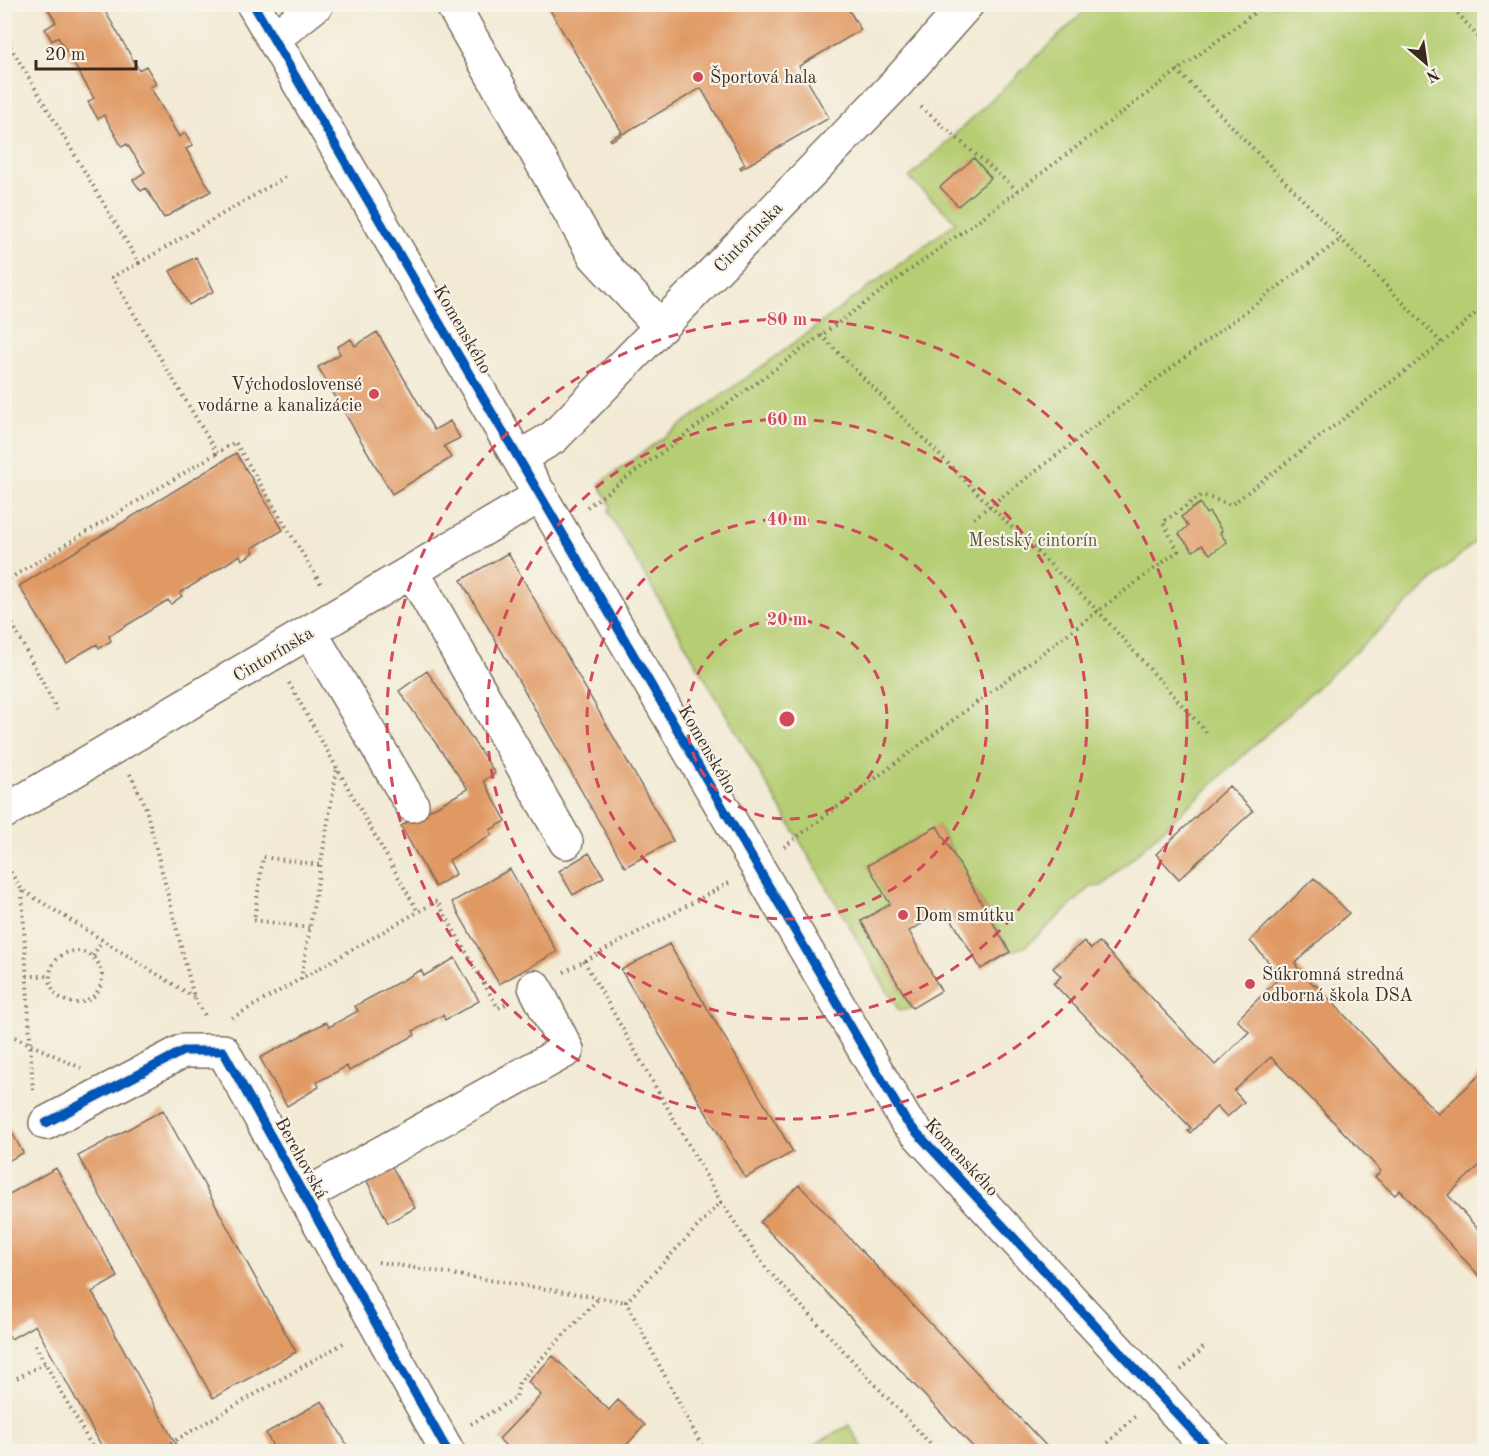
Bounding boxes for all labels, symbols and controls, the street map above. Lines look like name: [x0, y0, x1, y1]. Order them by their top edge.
scale bar: [36, 33, 136, 71]
north arrow: [1396, 33, 1456, 93]
text: 20 m: [45, 46, 85, 64]
place label: Športová hala: [710, 64, 817, 87]
text: N: [1422, 64, 1442, 85]
marker: Športová hala: [691, 70, 705, 84]
street label: Cintorínska: [711, 199, 786, 276]
street label: Komenského: [430, 282, 495, 377]
text: 80 m: [767, 311, 807, 329]
place label: Východoslovensé vodárne a kanalizácie: [197, 376, 362, 415]
marker: Východoslovensé vodárne a kanalizácie: [367, 387, 381, 401]
text: 60 m: [767, 411, 807, 429]
text: 40 m: [767, 511, 807, 529]
park label: Mestský cintorín: [969, 532, 1098, 550]
text: 20 m: [767, 611, 807, 629]
street label: Cintorínska: [230, 624, 317, 686]
street label: Komenského: [675, 702, 740, 797]
centre of rings: [777, 709, 797, 729]
place label: Dom smútku: [915, 907, 1015, 925]
marker: Dom smútku: [896, 908, 910, 922]
place label: Súkromná stredná odborná škola DSA: [1262, 966, 1413, 1005]
marker: Súkromná stredná odborná škola DSA: [1243, 977, 1257, 991]
street label: Berehovská: [271, 1115, 331, 1202]
street label: Komenského: [921, 1115, 1002, 1200]

